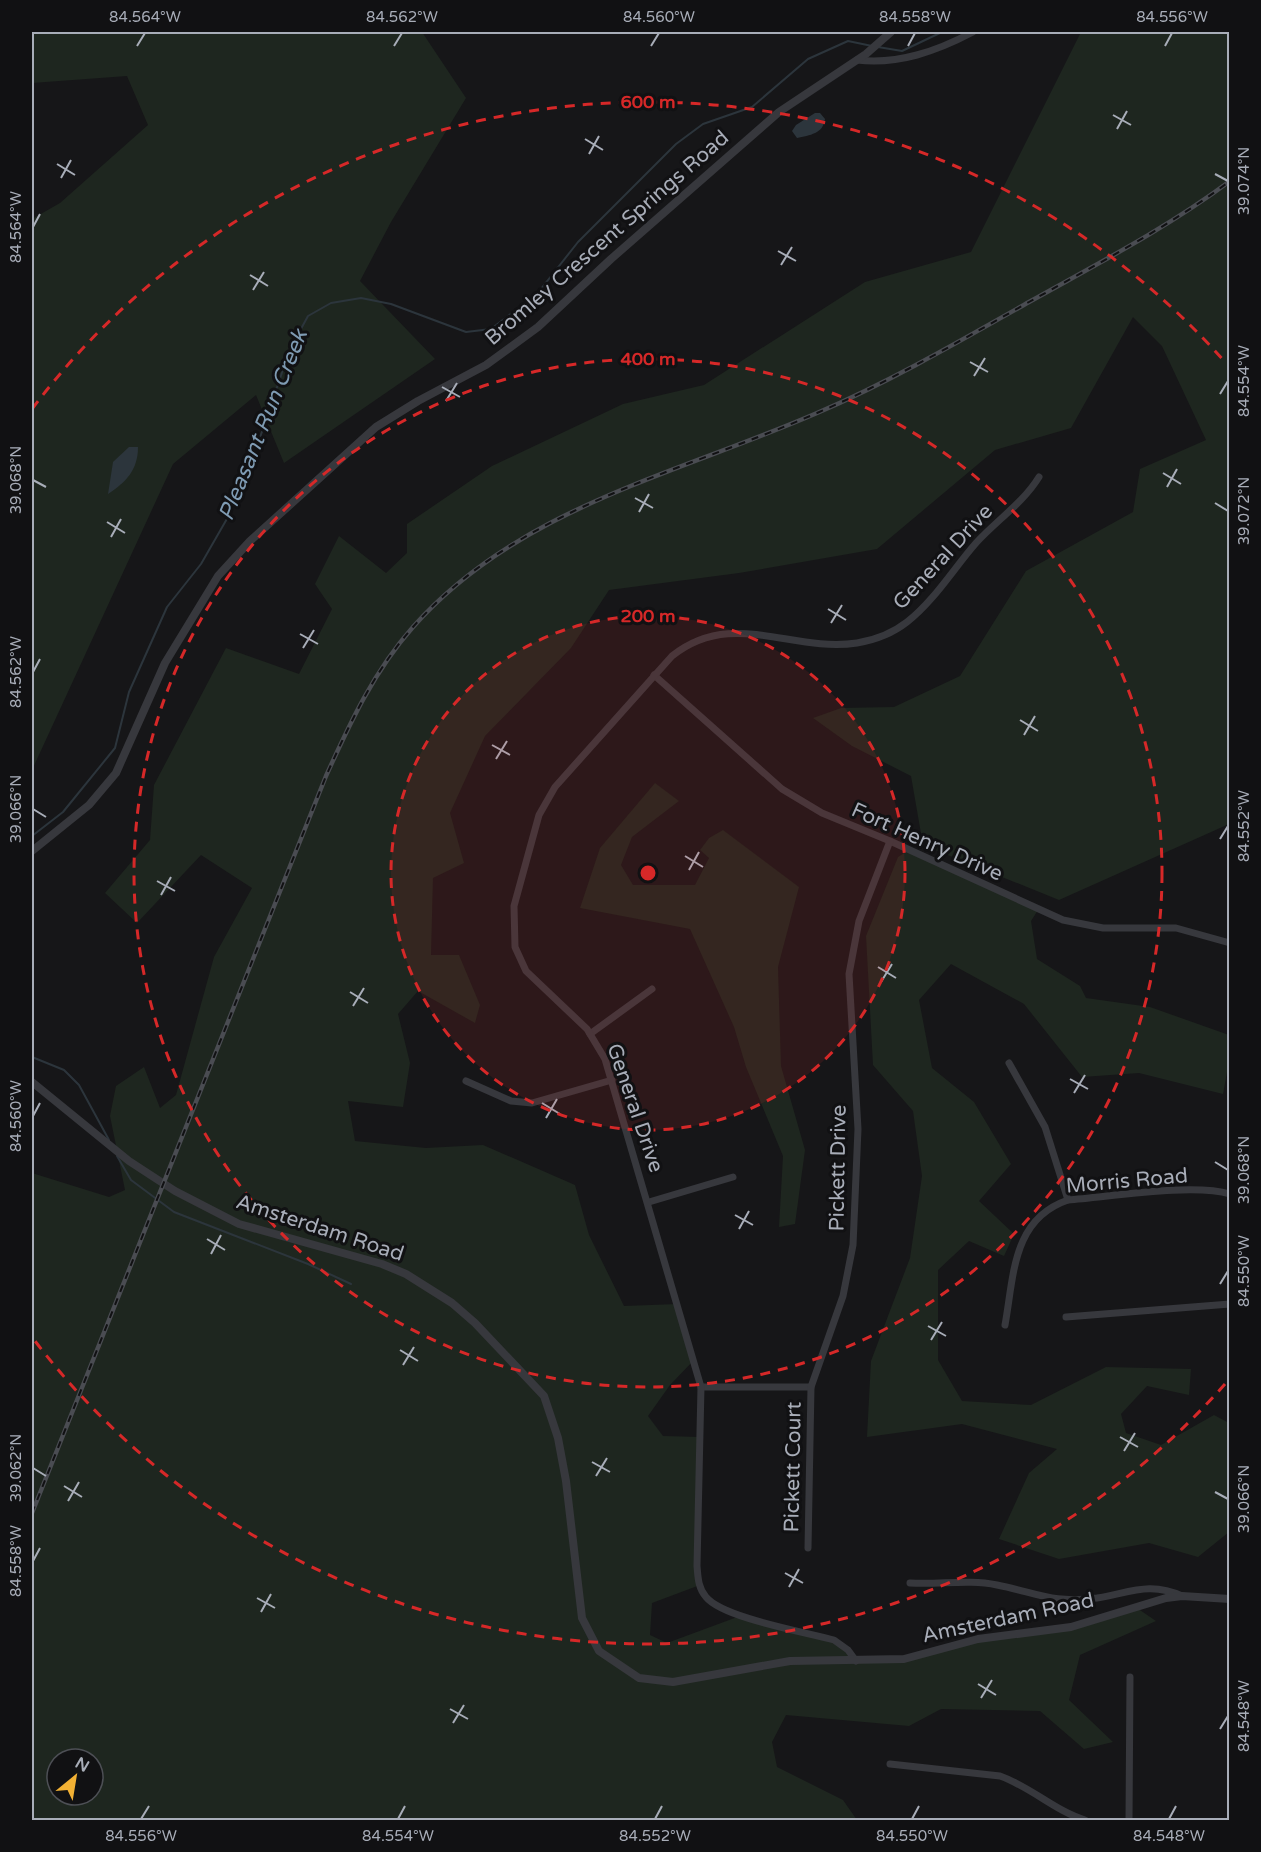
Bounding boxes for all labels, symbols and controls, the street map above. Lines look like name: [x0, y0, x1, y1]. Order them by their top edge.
text: 84.564°W: [109, 8, 181, 26]
text: 84.562°W: [366, 8, 438, 26]
text: 84.560°W: [623, 8, 695, 26]
text: 84.558°W: [879, 8, 951, 26]
text: 84.556°W: [1136, 8, 1208, 26]
text: 600 m: [620, 91, 676, 113]
street label: Bromley Crescent Springs Road: [480, 125, 734, 351]
text: 39.074°N: [1235, 147, 1253, 215]
text: 84.564°W: [7, 191, 25, 263]
water label: Pleasant Run Creek: [213, 324, 314, 524]
text: 84.554°W: [1235, 345, 1253, 417]
text: 400 m: [620, 348, 676, 370]
text: 39.068°N: [7, 446, 25, 514]
text: 39.072°N: [1235, 477, 1253, 545]
street label: General Drive: [888, 499, 998, 615]
text: 200 m: [620, 605, 676, 627]
text: 84.562°W: [7, 636, 25, 708]
text: 39.066°N: [7, 775, 25, 843]
text: 84.552°W: [1235, 790, 1253, 862]
street label: Fort Henry Drive: [847, 797, 1007, 887]
centre of rings: [638, 863, 658, 883]
street label: General Drive: [601, 1040, 669, 1176]
text: 84.560°W: [7, 1080, 25, 1152]
street label: Pickett Drive: [824, 1104, 852, 1232]
text: 39.068°N: [1235, 1136, 1253, 1204]
street label: Morris Road: [1065, 1163, 1189, 1199]
street label: Amsterdam Road: [233, 1189, 407, 1267]
text: 84.550°W: [1235, 1235, 1253, 1307]
street label: Pickett Court: [779, 1401, 807, 1533]
text: 39.062°N: [7, 1434, 25, 1502]
text: 39.066°N: [1235, 1465, 1253, 1533]
text: 84.558°W: [7, 1525, 25, 1597]
street label: Amsterdam Road: [920, 1588, 1096, 1648]
text: 84.548°W: [1235, 1680, 1253, 1752]
north arrow: [45, 1747, 105, 1807]
text: N: [71, 1753, 93, 1777]
text: 84.556°W: [105, 1827, 177, 1845]
text: 84.554°W: [362, 1827, 434, 1845]
text: 84.552°W: [619, 1827, 691, 1845]
text: 84.550°W: [876, 1827, 948, 1845]
text: 84.548°W: [1133, 1827, 1205, 1845]

